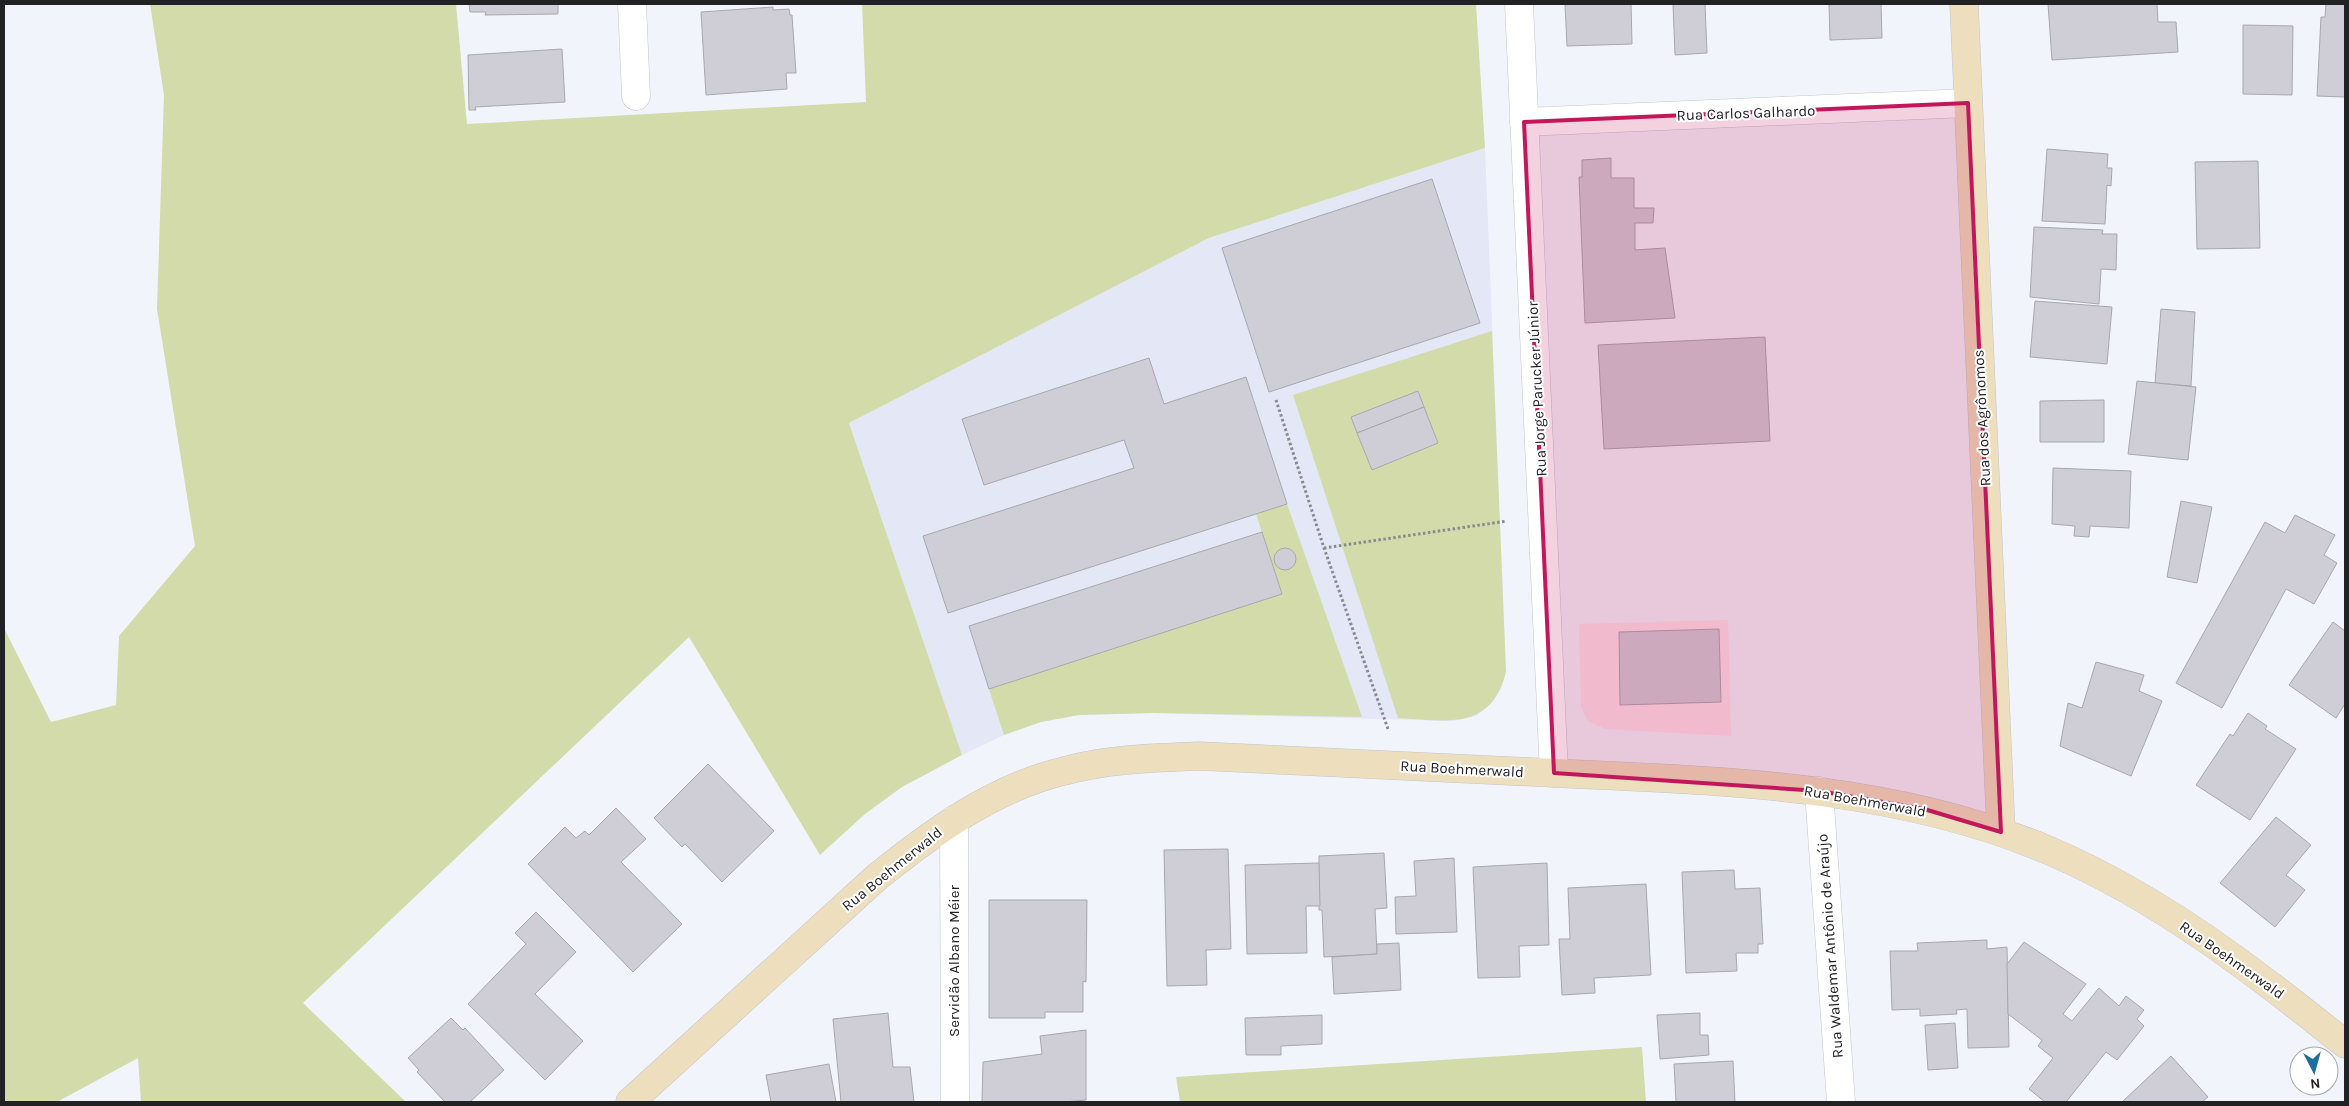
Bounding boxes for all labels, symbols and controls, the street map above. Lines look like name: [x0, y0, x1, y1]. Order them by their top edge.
street label: Rua Carlos Galhardo: [1676, 102, 1816, 124]
street label: Rua Jorge Parucker Júnior: [1523, 300, 1551, 477]
street label: Rua dos Agrônomos: [1969, 349, 1995, 487]
street label: Rua Boehmerwald: [1400, 757, 1524, 781]
street label: Rua Boehmerwald: [1803, 781, 1927, 821]
street label: Rua Boehmerwald: [838, 823, 946, 915]
street label: Rua Waldemar Antônio de Araújo: [1813, 833, 1847, 1059]
street label: Servidão Albano Méier: [945, 884, 963, 1037]
street label: Rua Boehmerwald: [2176, 917, 2288, 1003]
north arrow: [2289, 1046, 2339, 1096]
text: N: [2309, 1074, 2321, 1092]

